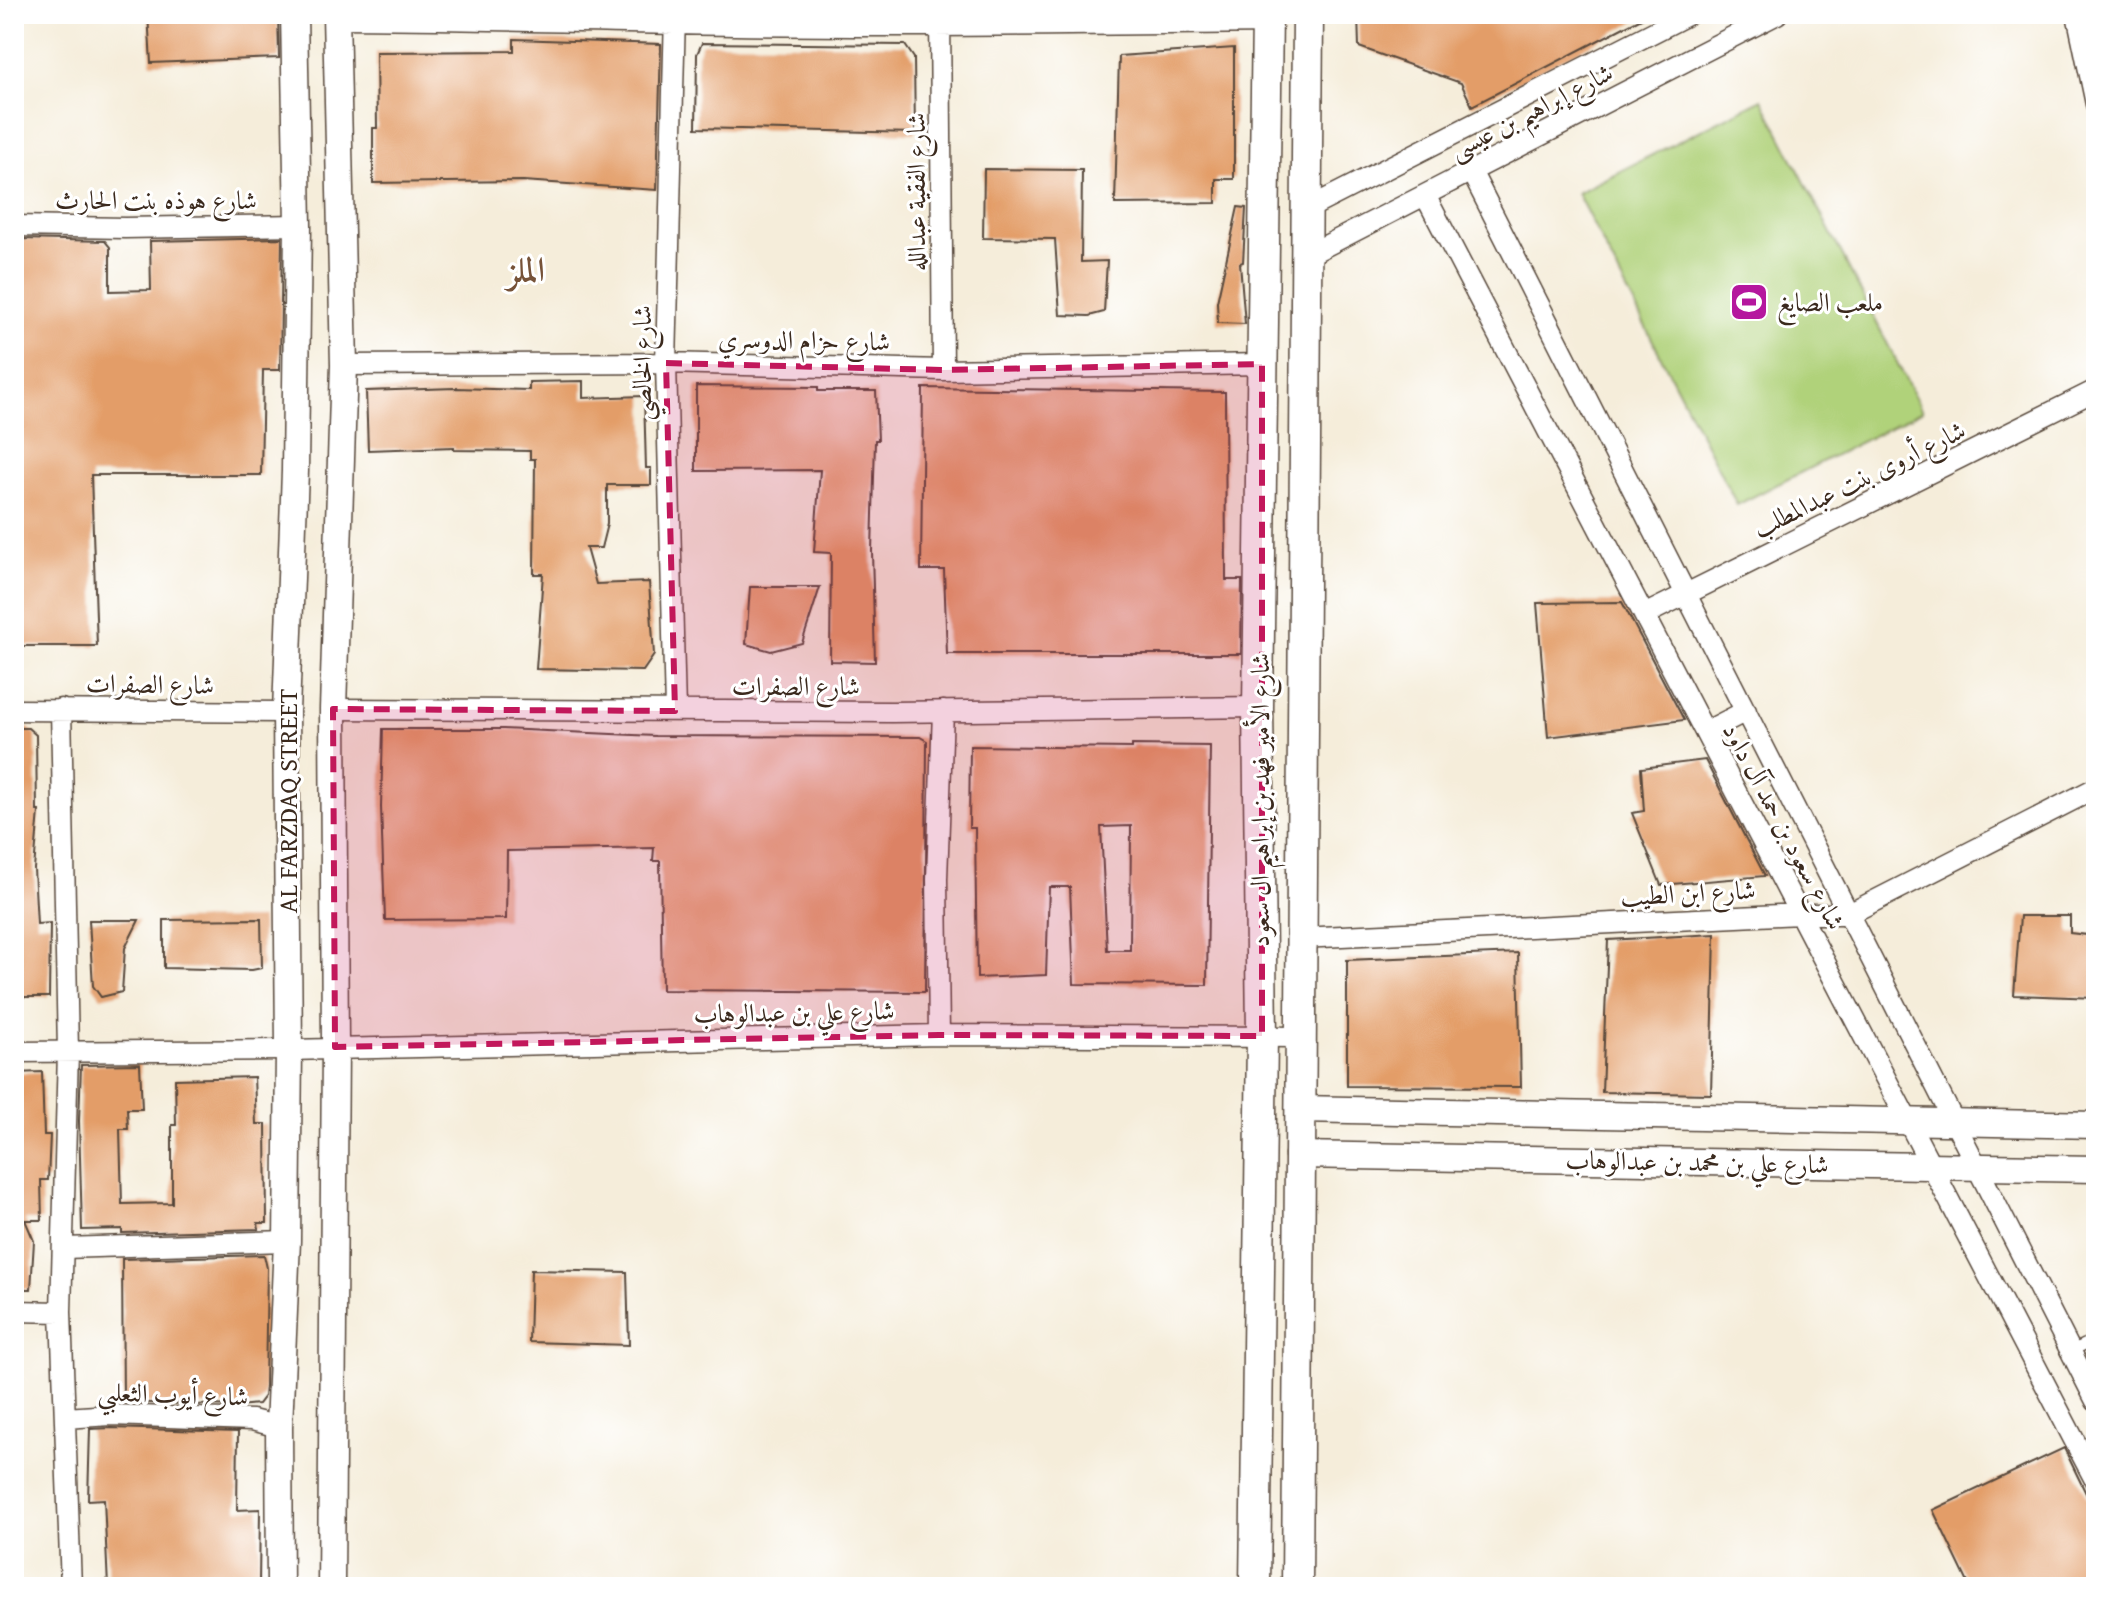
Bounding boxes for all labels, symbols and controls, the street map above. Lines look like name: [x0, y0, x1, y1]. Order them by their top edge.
street label: شارع إبراهيم بن عيسى: [1442, 53, 1623, 175]
street label: شارع الفقية عبدالله: [896, 113, 938, 271]
street label: شارع هوذه بنت الحارث: [55, 180, 257, 222]
district label: الملز: [503, 244, 545, 293]
sports icon: ملعب الصايغ: [1728, 281, 1770, 323]
place label: ملعب الصايغ: [1777, 282, 1883, 326]
street label: شارع الخالصي: [622, 305, 666, 421]
street label: شارع حزام الدوسري: [717, 318, 891, 365]
street label: شارع أروى بنت عبدالمطلب: [1746, 410, 1973, 550]
street label: شارع الأمير فهد بن إبراهيم ال سعود: [1240, 653, 1286, 947]
street label: شارع الصفرات: [85, 663, 214, 707]
street label: شارع الصفرات: [732, 666, 860, 708]
street label: AL FARZDAQ STREET: [268, 688, 307, 913]
street label: شارع سعود بن حمد آل داود: [1711, 715, 1856, 938]
street label: شارع ابن الطيب: [1619, 869, 1757, 919]
street label: شارع علي بن عبدالوهاب: [693, 990, 895, 1039]
street label: شارع علي بن محمد بن عبدالوهاب: [1565, 1140, 1829, 1189]
street label: شارع أيوب الثعلبي: [97, 1371, 249, 1421]

